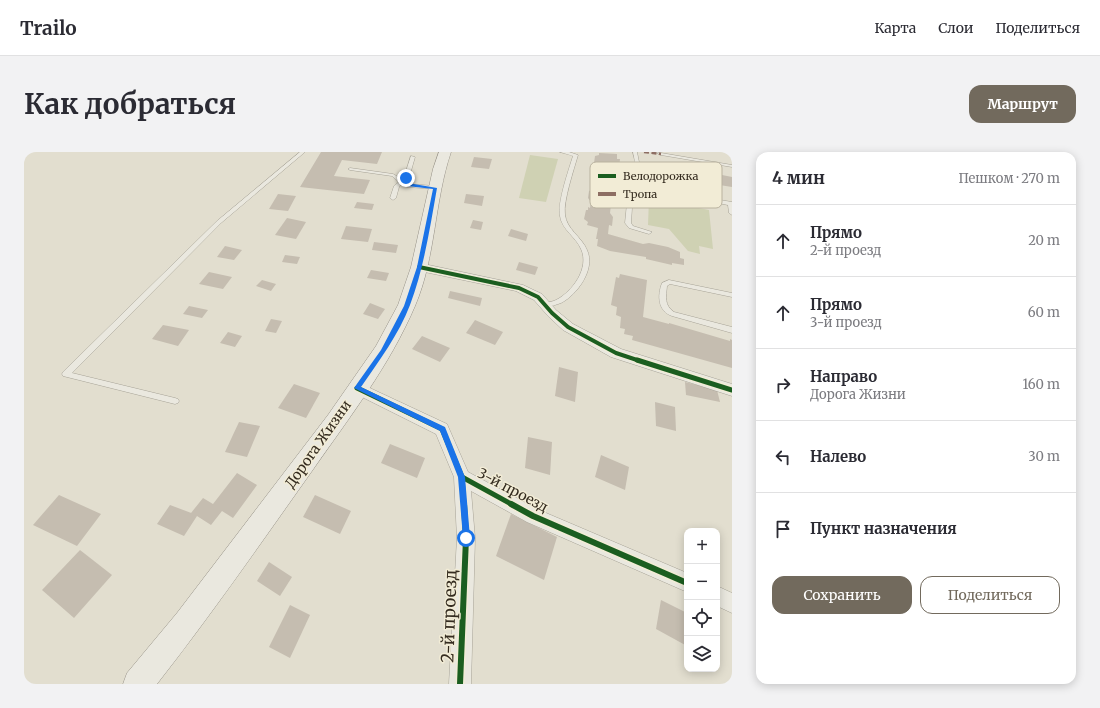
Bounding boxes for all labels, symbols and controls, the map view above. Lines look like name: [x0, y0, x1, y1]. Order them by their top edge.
text: Trailo: [20, 16, 77, 40]
text: Карта: [874, 19, 916, 37]
text: Слои: [938, 19, 973, 37]
text: Поделиться: [995, 19, 1080, 37]
button: Маршрут: [969, 85, 1076, 123]
text: Как добраться: [24, 86, 236, 122]
legend: [590, 162, 722, 208]
text: 4 мин: [772, 167, 825, 189]
route end: [397, 169, 415, 187]
text: Велодорожка: [623, 169, 698, 183]
text: Пешком · 270 m: [959, 170, 1060, 187]
text: Тропа: [623, 187, 657, 201]
text: Прямо: [810, 223, 862, 242]
icon: ahead: [772, 230, 794, 252]
text: 20 m: [1028, 232, 1060, 249]
text: 2-й проезд: [810, 242, 881, 259]
text: Прямо: [810, 295, 862, 314]
icon: ahead: [772, 302, 794, 324]
text: 60 m: [1028, 304, 1060, 321]
text: 3-й проезд: [810, 314, 882, 331]
text: Направо: [810, 367, 877, 386]
icon: right: [772, 374, 794, 396]
text: 160 m: [1022, 376, 1060, 393]
text: Дорога Жизни: [810, 386, 906, 403]
street label: Дорога Жизни: [281, 396, 355, 491]
icon: left: [772, 446, 794, 468]
text: Налево: [810, 447, 866, 466]
text: 30 m: [1028, 448, 1060, 465]
street label: 3-й проезд: [475, 464, 552, 516]
icon: arrive: [772, 518, 794, 540]
text: Пункт назначения: [810, 519, 957, 538]
map controls: [684, 528, 720, 672]
button: +: [684, 528, 720, 564]
route start: [457, 529, 475, 547]
button: −: [684, 564, 720, 600]
street label: 2-й проезд: [436, 569, 462, 663]
button: Сохранить: [772, 576, 912, 614]
button: Поделиться: [920, 576, 1060, 614]
button: locate: [684, 600, 720, 636]
button: layers: [684, 636, 720, 672]

